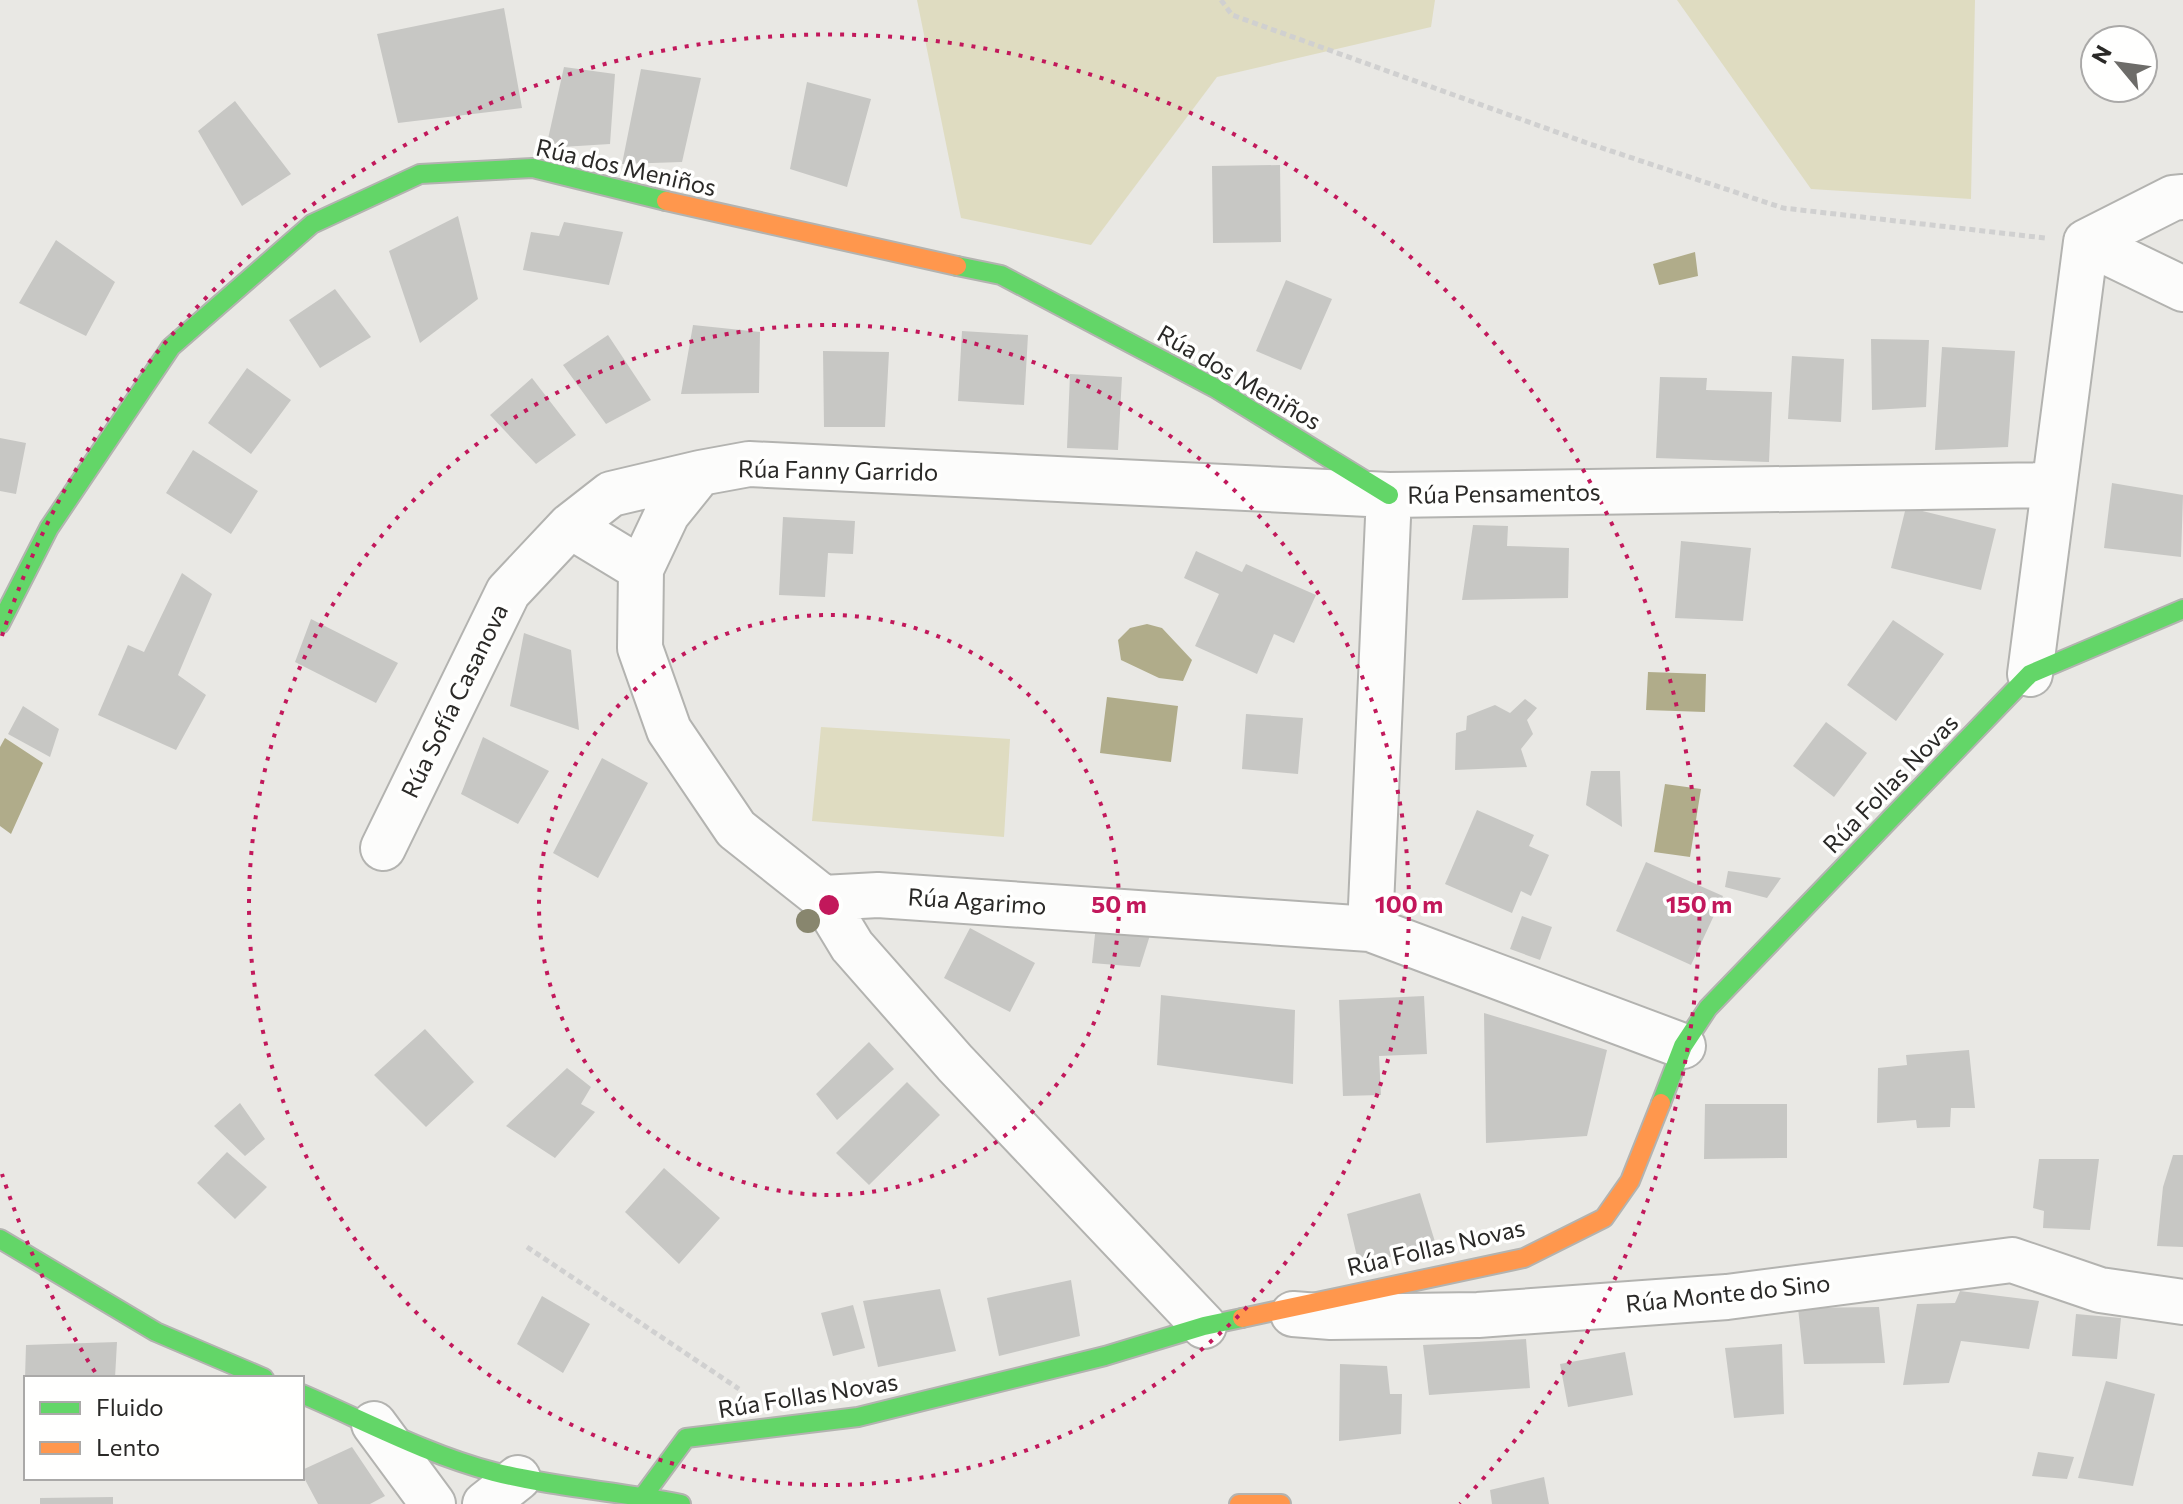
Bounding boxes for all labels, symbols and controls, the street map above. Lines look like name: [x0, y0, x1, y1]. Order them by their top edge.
north arrow: [2079, 24, 2159, 104]
text: N: [2085, 40, 2117, 68]
street label: Rúa dos Meniños: [533, 132, 719, 201]
street label: Rúa dos Meniños: [1153, 318, 1327, 435]
street label: Rúa Fanny Garrido: [738, 453, 938, 486]
street label: Rúa Pensamentos: [1407, 476, 1601, 509]
street label: Rúa Sofía Casanova: [394, 599, 513, 802]
street label: Rúa Follas Novas: [1816, 707, 1964, 858]
street label: Rúa Agarimo: [907, 881, 1047, 920]
text: 50 m: [1091, 889, 1147, 918]
text: 100 m: [1375, 889, 1443, 918]
text: 150 m: [1666, 889, 1732, 918]
centre of rings: [815, 891, 843, 919]
street label: Rúa Follas Novas: [1344, 1212, 1528, 1281]
street label: Rúa Monte do Sino: [1624, 1267, 1832, 1318]
street label: Rúa Follas Novas: [716, 1366, 900, 1423]
legend: [24, 1376, 304, 1480]
text: Fluido: [96, 1392, 164, 1421]
text: Lento: [96, 1432, 160, 1461]

